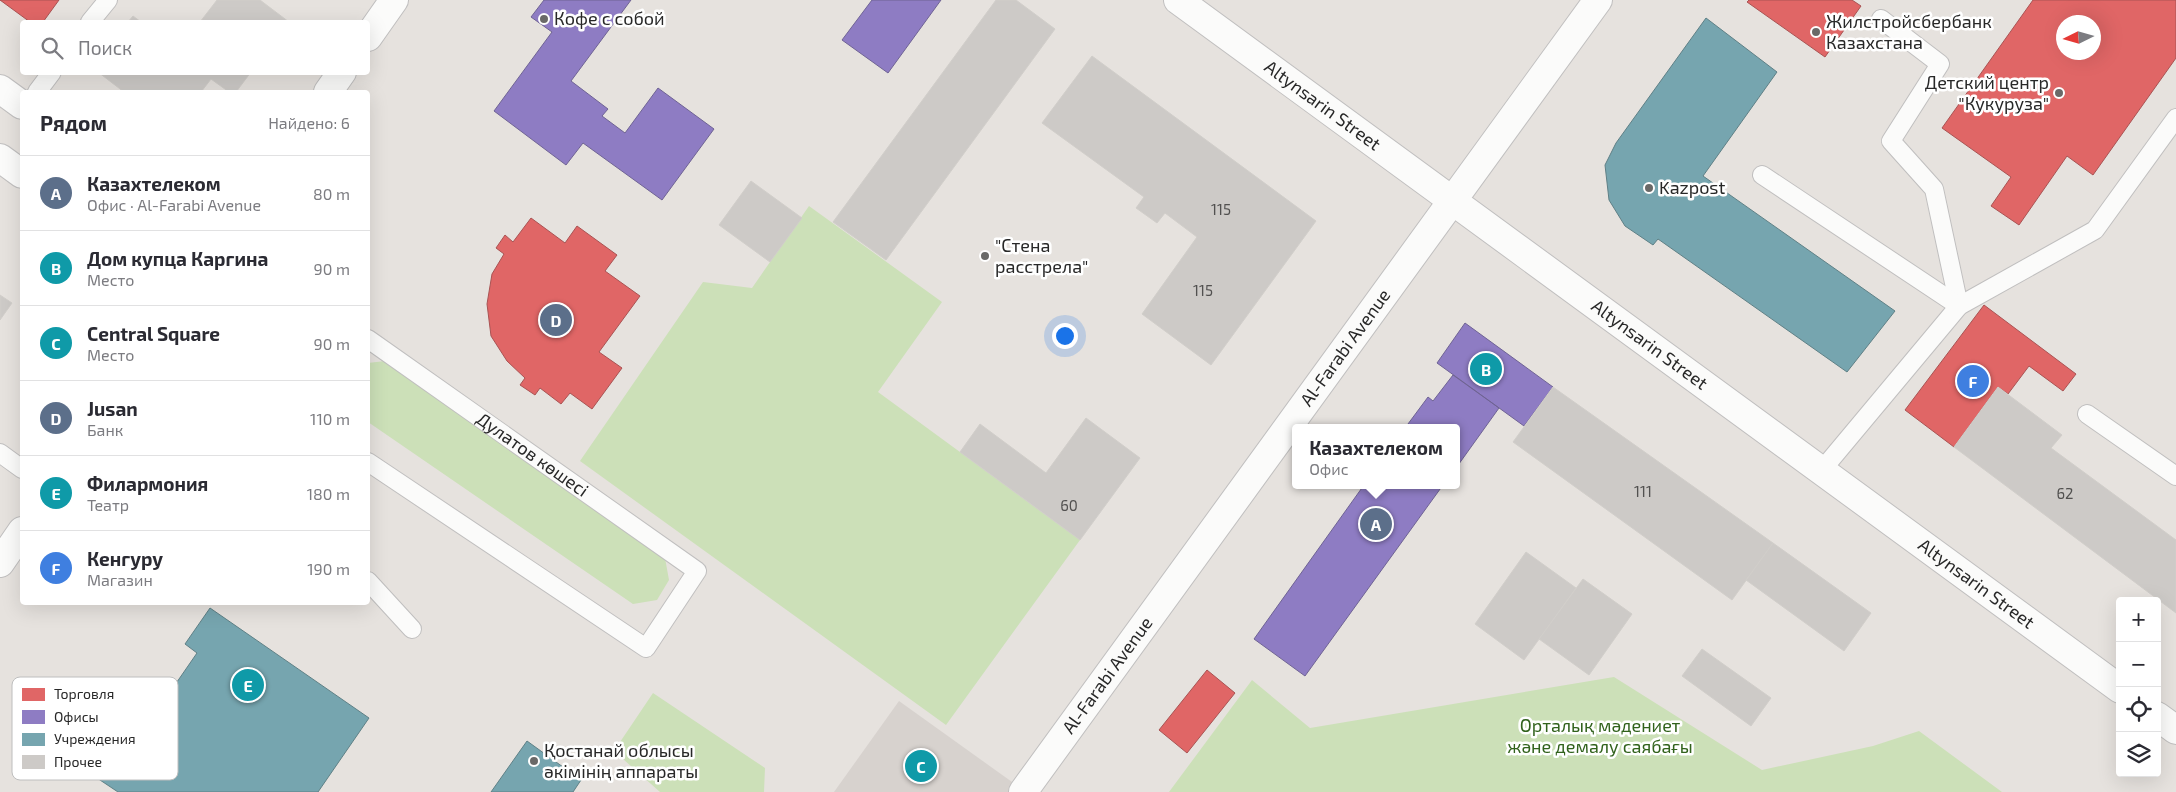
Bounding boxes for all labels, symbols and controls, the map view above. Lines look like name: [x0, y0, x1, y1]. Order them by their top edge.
place label: Кофе с собой: [554, 7, 665, 29]
place label: Жилстройсбербанк Казахстана: [1826, 10, 1992, 53]
marker: Кофе с собой: [538, 13, 550, 25]
north arrow: [2056, 15, 2101, 60]
search box: [20, 20, 370, 75]
marker: Жилстройсбербанк Казахстана: [1810, 26, 1822, 38]
icon: search: [38, 34, 66, 62]
text: Поиск: [78, 36, 132, 59]
street label: Altynsarin Street: [1261, 55, 1386, 155]
place label: Детский центр "Кукуруза": [1925, 71, 2049, 114]
marker: Детский центр "Кукуруза": [2053, 87, 2065, 99]
text: Рядом: [40, 110, 107, 135]
text: Найдено: 6: [268, 113, 350, 132]
text: Казахтелеком: [87, 172, 221, 195]
place label: Kazpost: [1659, 176, 1726, 198]
marker: Kazpost: [1643, 182, 1655, 194]
text: A: [51, 184, 61, 203]
text: 80 m: [313, 184, 350, 203]
text: Офис · Al-Farabi Avenue: [87, 195, 261, 214]
house number: 115: [1211, 200, 1231, 218]
place label: "Стена расстрела": [995, 234, 1088, 277]
text: Дом купца Каргина: [87, 247, 268, 270]
marker: "Стена расстрела": [979, 250, 991, 262]
text: B: [51, 259, 61, 278]
text: 90 m: [314, 259, 350, 278]
text: Место: [87, 270, 134, 289]
house number: 115: [1193, 281, 1213, 299]
street label: Al-Farabi Avenue: [1295, 284, 1395, 410]
street label: Altynsarin Street: [1588, 294, 1712, 394]
pin: D: [540, 301, 572, 339]
text: Central Square: [87, 322, 220, 345]
your location: [1052, 323, 1078, 349]
text: C: [51, 334, 61, 353]
text: 90 m: [314, 334, 350, 353]
text: Место: [87, 345, 134, 364]
pin: B: [1470, 350, 1502, 388]
pin: F: [1957, 362, 1989, 400]
text: Jusan: [87, 397, 138, 420]
street label: Дулатов көшесі: [473, 407, 593, 501]
text: D: [51, 409, 61, 428]
text: 110 m: [310, 409, 350, 428]
text: Банк: [87, 420, 123, 439]
popup: [1292, 424, 1460, 489]
text: Казахтелеком: [1309, 436, 1443, 459]
text: Офис: [1309, 459, 1349, 478]
text: Филармония: [87, 472, 208, 495]
house number: 111: [1634, 482, 1652, 500]
text: E: [51, 484, 61, 503]
text: 180 m: [307, 484, 350, 503]
house number: 62: [2056, 484, 2074, 502]
text: Театр: [87, 495, 129, 514]
house number: 60: [1060, 496, 1078, 514]
pin: A: [1360, 505, 1392, 543]
street label: Altynsarin Street: [1914, 533, 2039, 633]
text: Кенгуру: [87, 547, 163, 570]
text: F: [52, 559, 60, 578]
text: 190 m: [307, 559, 350, 578]
text: Магазин: [87, 570, 153, 589]
map controls: [2116, 597, 2161, 777]
button: +: [2116, 597, 2161, 642]
street label: Al-Farabi Avenue: [1057, 612, 1157, 738]
button: −: [2116, 642, 2161, 687]
pin: E: [232, 666, 264, 704]
legend: [12, 677, 178, 780]
text: Торговля: [54, 685, 114, 702]
button: locate: [2116, 687, 2161, 732]
text: Офисы: [54, 708, 99, 725]
park label: Орталық мәдениет және демалу саябағы: [1507, 714, 1693, 757]
text: Учреждения: [54, 730, 136, 747]
button: layers: [2116, 732, 2161, 777]
place label: Қостанай облысы әкімінің аппараты: [544, 739, 698, 782]
pin: C: [905, 747, 937, 785]
text: Прочее: [54, 753, 102, 770]
marker: Қостанай облысы әкімінің аппараты: [528, 755, 540, 767]

